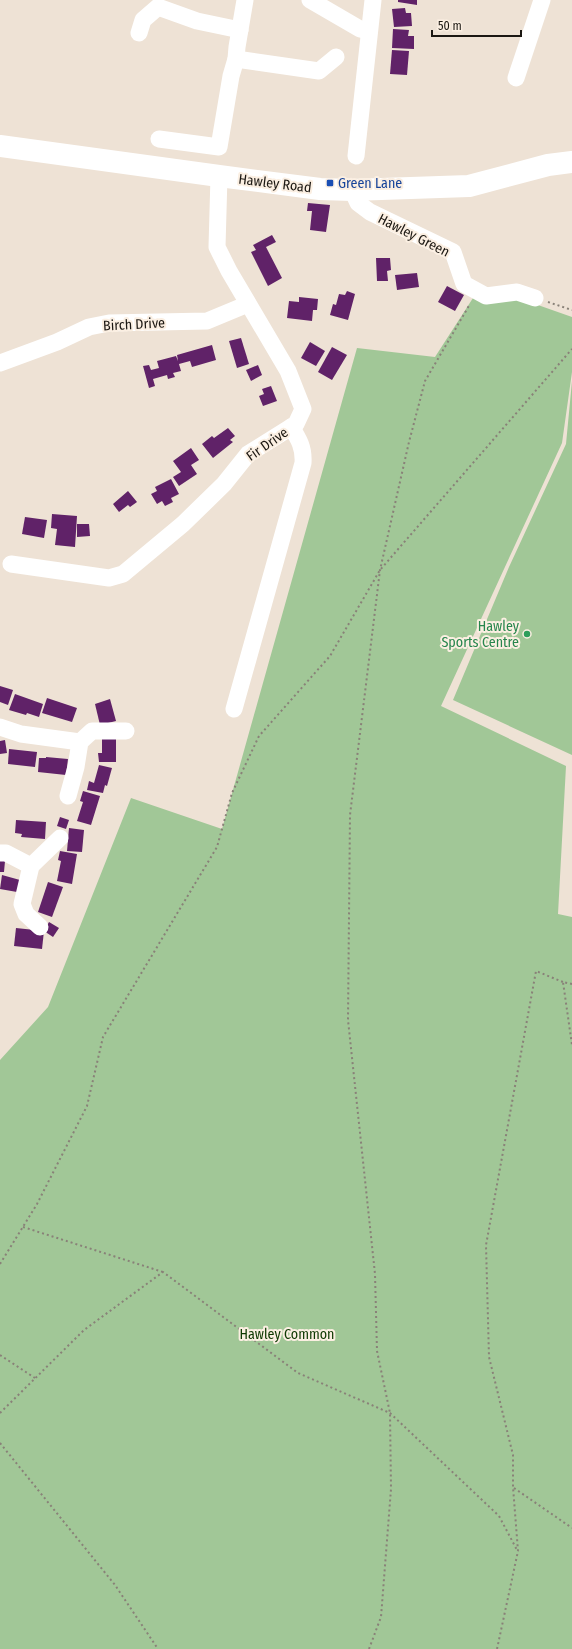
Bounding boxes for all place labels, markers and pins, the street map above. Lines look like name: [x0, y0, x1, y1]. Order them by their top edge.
place label: Green Lane: [338, 175, 402, 192]
marker: Green Lane: [325, 178, 335, 188]
place label: Hawley Sports Centre: [441, 618, 520, 651]
marker: Hawley Sports Centre: [522, 629, 532, 639]

